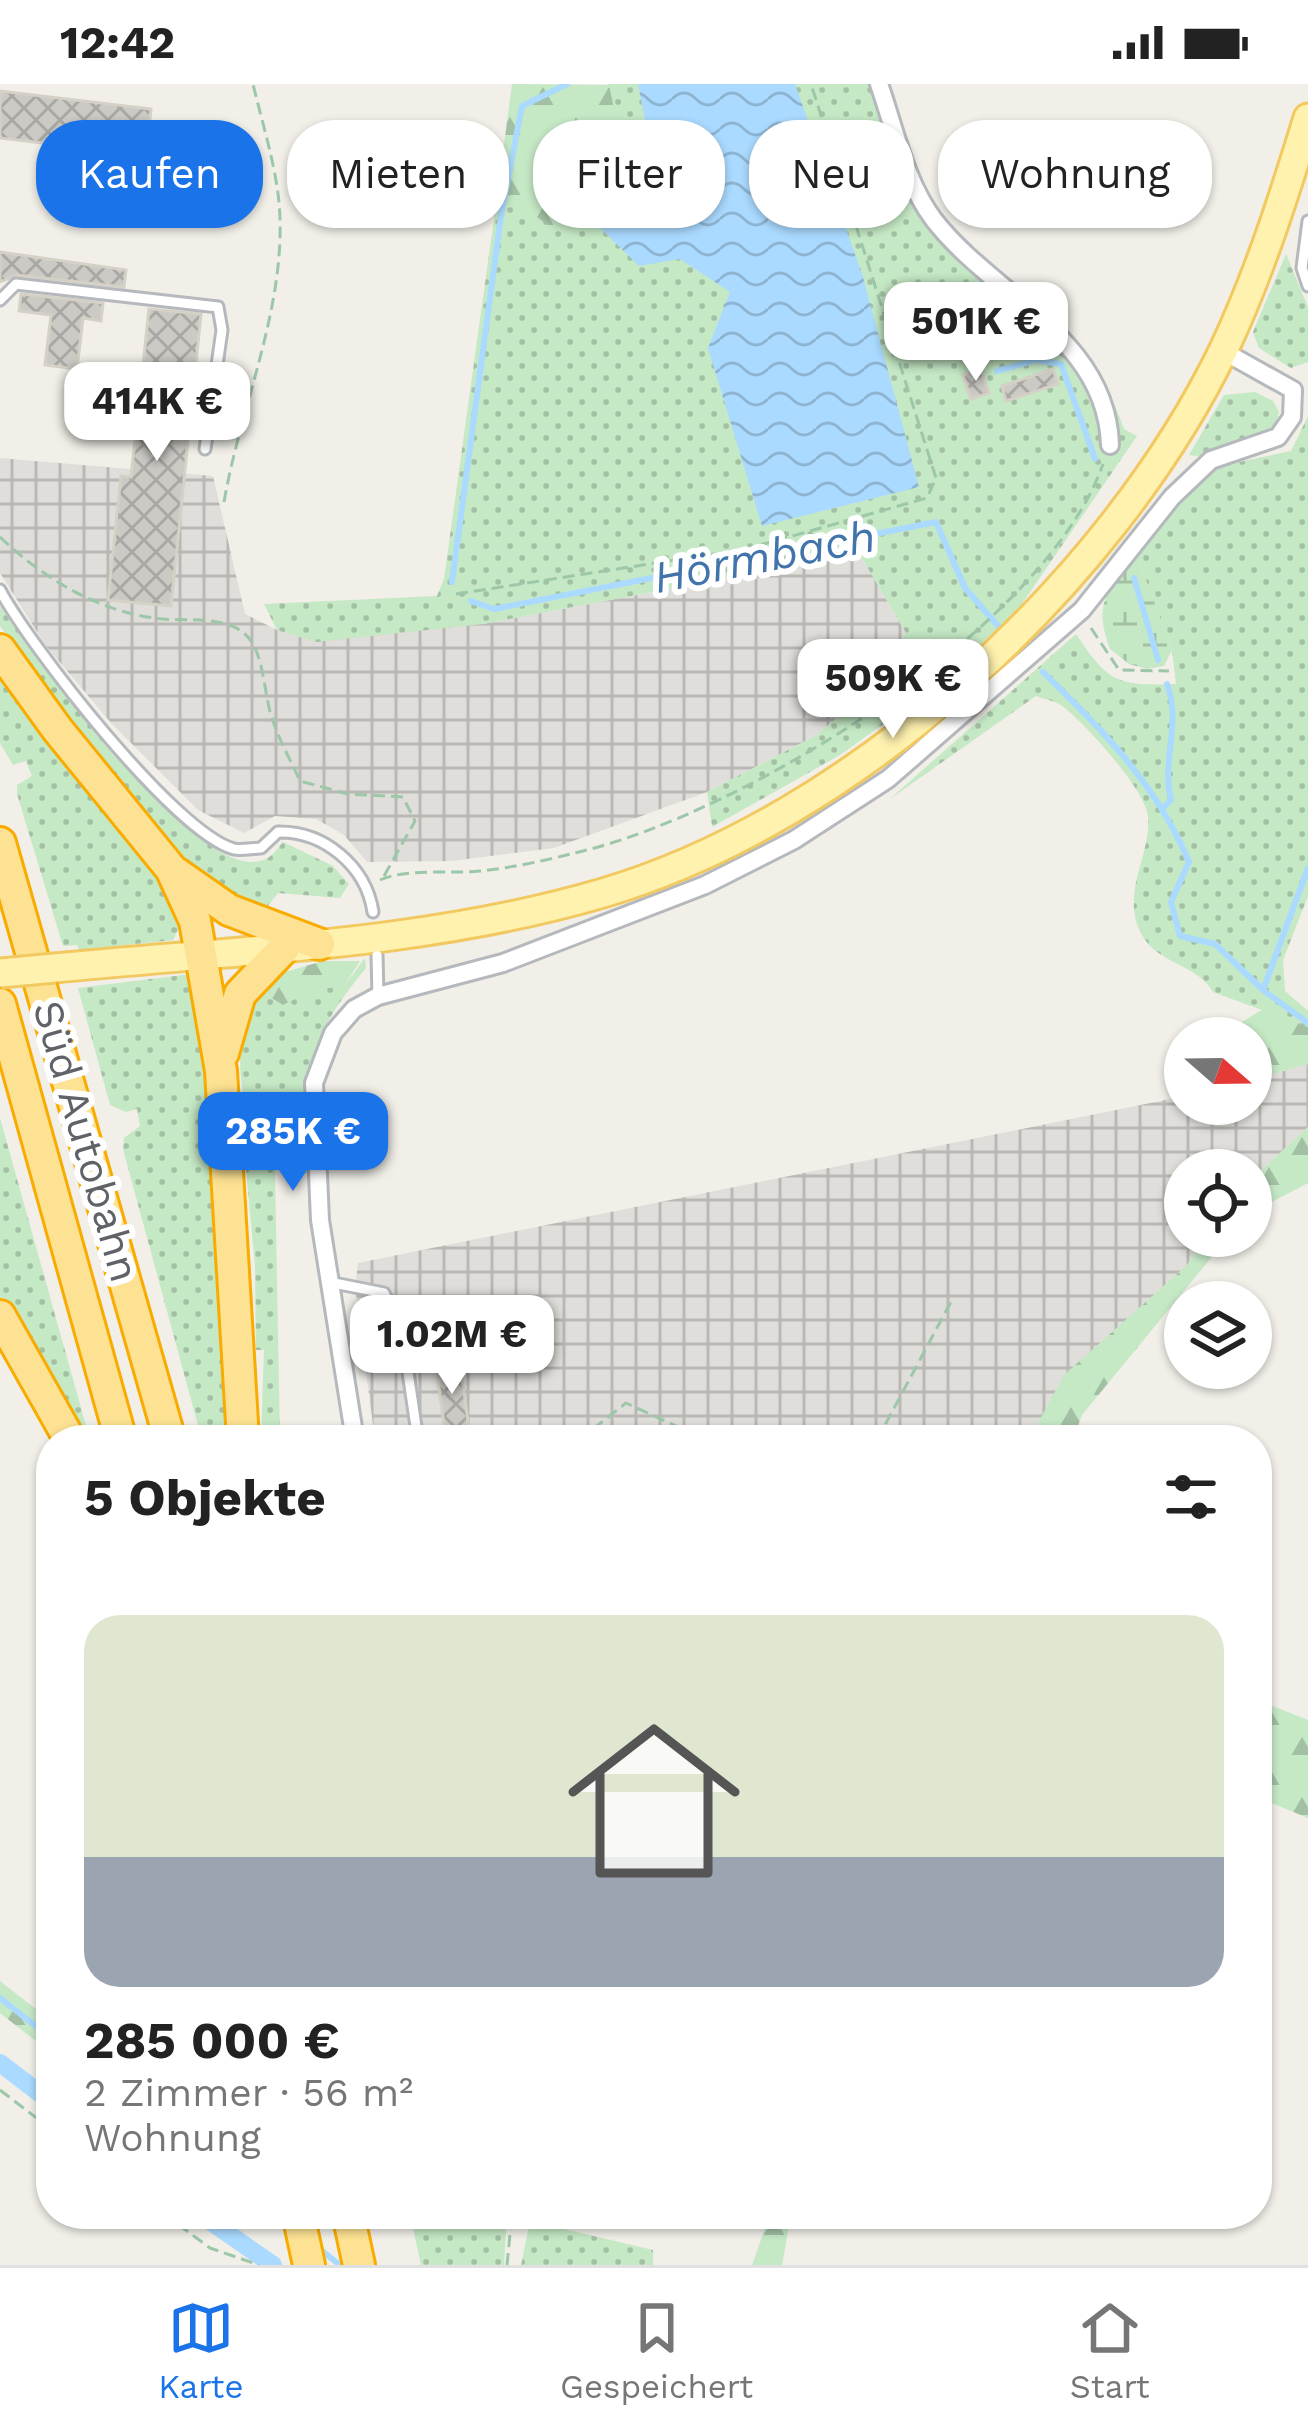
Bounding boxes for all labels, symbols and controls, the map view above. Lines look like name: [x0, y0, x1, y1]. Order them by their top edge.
text: 12:42: [60, 16, 175, 69]
chip: Kaufen: [36, 120, 263, 228]
chip: Mieten: [287, 120, 509, 228]
chip: Filter: [533, 120, 725, 228]
chip: Neu: [749, 120, 914, 228]
chip: Wohnung: [938, 120, 1212, 228]
pin: 501K €: [878, 282, 1074, 384]
text: 501K €: [911, 298, 1041, 343]
pin: 414K €: [59, 362, 255, 464]
text: 414K €: [91, 378, 223, 423]
water label: Hörmbach: [649, 509, 880, 604]
pin: 509K €: [795, 639, 991, 741]
text: 509K €: [824, 655, 962, 700]
street label: Süd Autobahn: [23, 995, 150, 1287]
north arrow: [1164, 1017, 1272, 1125]
map controls: [1164, 1017, 1272, 1389]
pin: 285K €: [195, 1092, 391, 1194]
text: 285K €: [225, 1108, 361, 1153]
button: locate: [1164, 1149, 1272, 1257]
button: layers: [1164, 1281, 1272, 1389]
pin: 1.02M €: [341, 1295, 563, 1397]
text: 1.02M €: [377, 1311, 527, 1356]
icon: filters: [1158, 1464, 1224, 1530]
text: 5 Objekte: [84, 1468, 326, 1527]
icon: home: [546, 1693, 762, 1909]
text: 285 000 €: [84, 2011, 340, 2070]
text: 2 Zimmer · 56 m²: [84, 2070, 413, 2115]
text: Wohnung: [84, 2115, 261, 2160]
tab: Karte: [158, 2295, 244, 2406]
tab: Gespeichert: [560, 2295, 753, 2406]
tab: Start: [1070, 2295, 1150, 2406]

